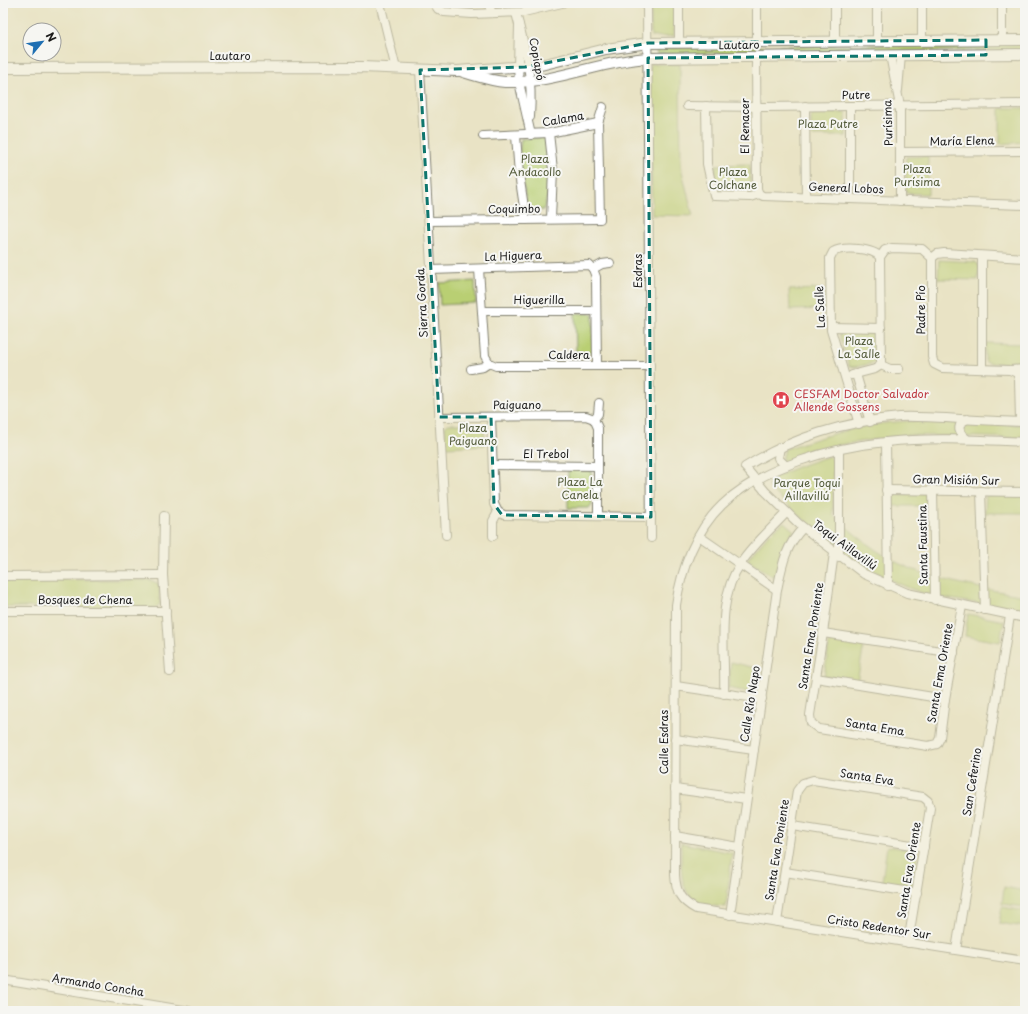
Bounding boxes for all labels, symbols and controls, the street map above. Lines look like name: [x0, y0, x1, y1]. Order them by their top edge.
north arrow: [22, 22, 62, 62]
text: N: [42, 29, 61, 45]
street label: Copiapó: [525, 36, 550, 82]
street label: Lautaro: [718, 36, 760, 53]
street label: Lautaro: [209, 47, 251, 64]
street label: Putre: [842, 86, 871, 103]
street label: El Renacer: [736, 97, 753, 154]
street label: Purísima: [878, 100, 897, 146]
street label: Calama: [541, 106, 585, 131]
park label: Plaza Putre: [798, 115, 858, 132]
street label: María Elena: [929, 131, 995, 150]
park label: Plaza Andacollo: [509, 150, 561, 180]
park label: Plaza Purísima: [894, 160, 940, 190]
park label: Plaza Colchane: [709, 163, 757, 193]
street label: General Lobos: [808, 178, 884, 197]
street label: Coquimbo: [488, 200, 540, 217]
street label: La Higuera: [484, 246, 542, 265]
street label: Esdras: [629, 254, 646, 288]
street label: Sierra Gorda: [411, 268, 432, 338]
street label: La Salle: [810, 285, 829, 329]
street label: Padre Pío: [912, 285, 929, 335]
street label: Higuerilla: [514, 291, 565, 308]
park label: Plaza La Salle: [838, 332, 880, 362]
street label: Caldera: [548, 346, 590, 363]
place label: CESFAM Doctor Salvador Allende Gossens: [794, 385, 929, 415]
hospital icon: CESFAM Doctor Salvador Allende Gossens: [771, 390, 791, 410]
street label: Paiguano: [493, 396, 541, 413]
park label: Plaza Paiguano: [449, 419, 497, 449]
street label: El Trebol: [523, 445, 569, 462]
street label: Gran Misión Sur: [913, 470, 1000, 489]
park label: Plaza La Canela: [557, 473, 603, 503]
park label: Parque Toqui Aillavillú: [773, 474, 841, 504]
street label: Santa Faustina: [913, 504, 932, 585]
street label: Toqui Aillavillú: [810, 515, 881, 574]
street label: Santa Ema Poniente: [794, 581, 827, 691]
street label: Bosques de Chena: [38, 591, 132, 608]
street label: Santa Ema Oriente: [922, 622, 957, 724]
street label: Calle Río Napo: [735, 664, 764, 743]
street label: Calle Esdras: [655, 710, 672, 774]
street label: Santa Ema: [844, 713, 907, 740]
street label: San Ceferino: [958, 746, 985, 817]
street label: Santa Eva: [839, 764, 895, 789]
street label: Santa Eva Poniente: [760, 798, 793, 902]
street label: Santa Eva Oriente: [892, 820, 925, 919]
street label: Cristo Redentor Sur: [826, 910, 933, 943]
street label: Armando Concha: [51, 969, 145, 1000]

